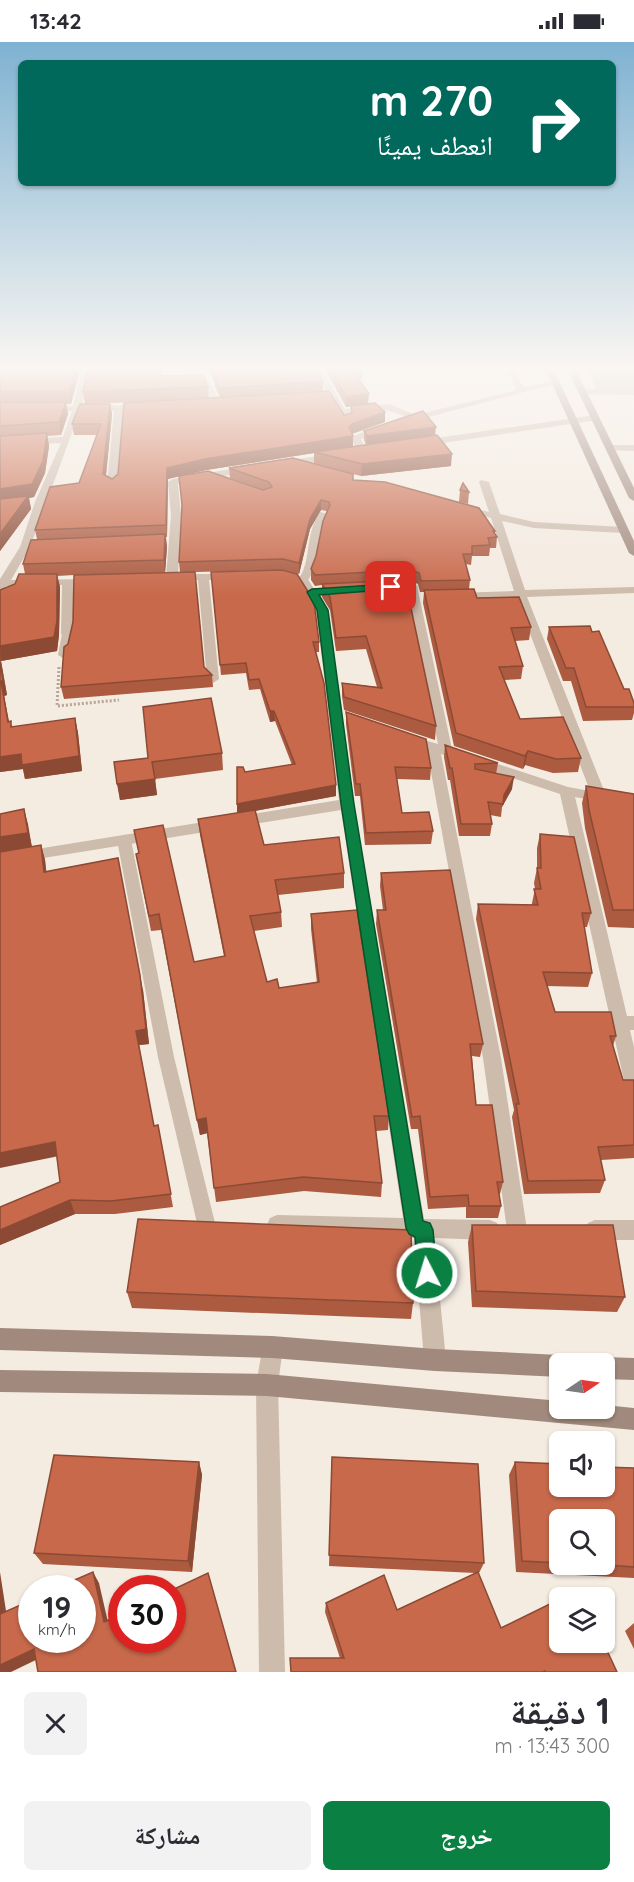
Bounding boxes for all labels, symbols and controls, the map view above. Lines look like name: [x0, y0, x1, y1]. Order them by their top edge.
text: 13:42: [30, 7, 82, 35]
text: 270 m: [370, 74, 493, 127]
icon: right: [514, 84, 592, 162]
text: انعطف يمينًا: [377, 128, 493, 162]
pin: [365, 561, 416, 612]
icon: arrive: [374, 570, 407, 603]
position arrow: [395, 1241, 459, 1305]
north arrow: [549, 1353, 615, 1419]
map controls: [549, 1353, 615, 1653]
button: sound: [549, 1431, 615, 1497]
button: search: [549, 1509, 615, 1575]
speed limit sign: 30: [108, 1575, 186, 1653]
button: layers: [549, 1587, 615, 1653]
text: 19: [43, 1588, 71, 1626]
text: km/h: [38, 1620, 76, 1639]
text: 1 دقيقة: [510, 1688, 610, 1733]
button: close: [24, 1692, 87, 1755]
text: 300 m · 13:43: [495, 1733, 610, 1758]
button: مشاركة: [24, 1801, 311, 1870]
button: خروج: [323, 1801, 610, 1870]

